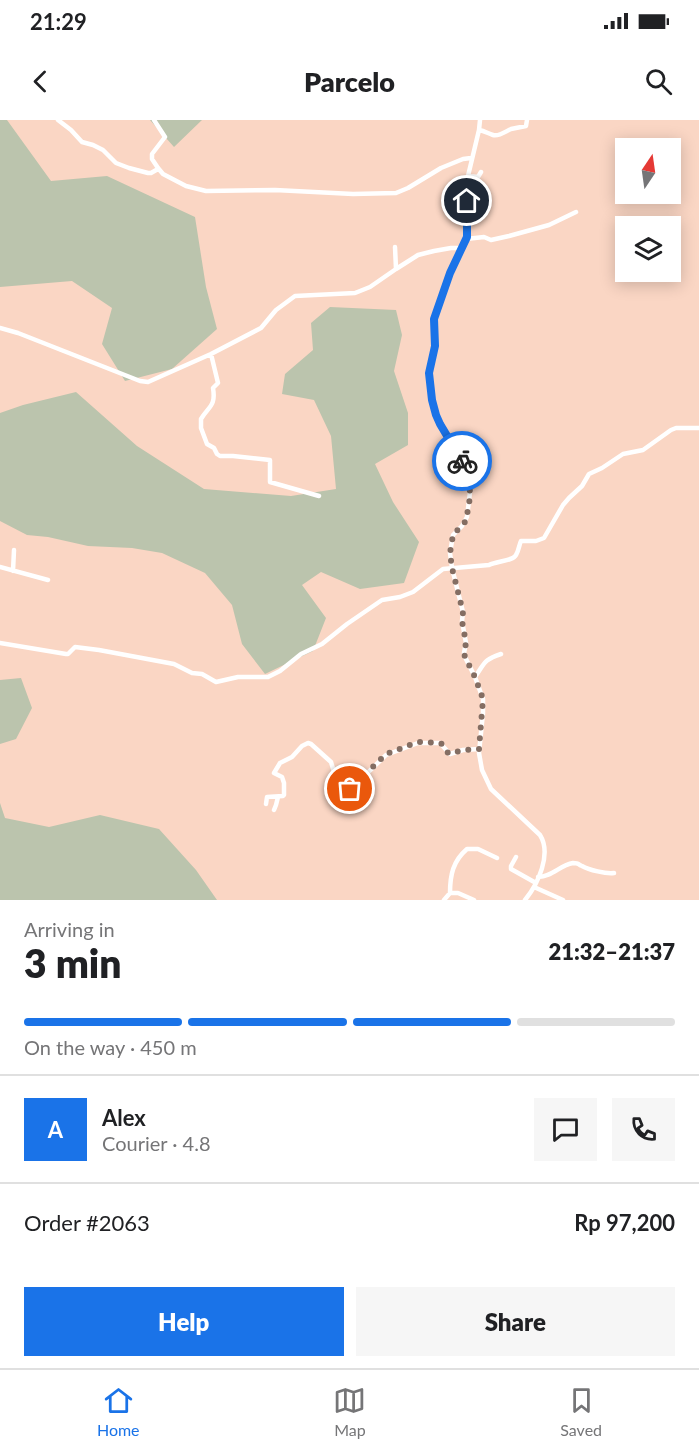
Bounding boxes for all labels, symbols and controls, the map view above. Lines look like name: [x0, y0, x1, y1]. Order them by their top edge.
text: 21:29: [30, 8, 87, 35]
icon: back: [24, 65, 57, 98]
text: Parcelo: [304, 65, 395, 98]
icon: search: [642, 65, 675, 98]
north arrow: [615, 138, 681, 204]
map controls: [615, 138, 681, 282]
pin: [441, 175, 492, 226]
icon: home: [450, 184, 483, 217]
button: layers: [615, 216, 681, 282]
courier: [432, 431, 492, 491]
icon: bike: [446, 445, 479, 478]
pin: [324, 763, 375, 814]
icon: bag: [333, 772, 366, 805]
text: Arriving in: [24, 917, 115, 941]
text: 21:32–21:37: [549, 938, 675, 965]
text: 3 min: [24, 940, 121, 986]
text: On the way · 450 m: [24, 1035, 197, 1059]
button: chat: [534, 1098, 597, 1161]
button: phone: [612, 1098, 675, 1161]
text: Alex: [102, 1104, 146, 1131]
text: A: [48, 1116, 63, 1143]
text: Courier · 4.8: [102, 1131, 211, 1155]
text: Order #2063: [24, 1209, 150, 1236]
text: Rp 97,200: [574, 1209, 675, 1236]
button: Help: [24, 1287, 344, 1356]
button: Share: [356, 1287, 675, 1356]
tab: Home: [97, 1384, 140, 1439]
tab: Map: [333, 1384, 366, 1439]
tab: Saved: [560, 1384, 602, 1439]

